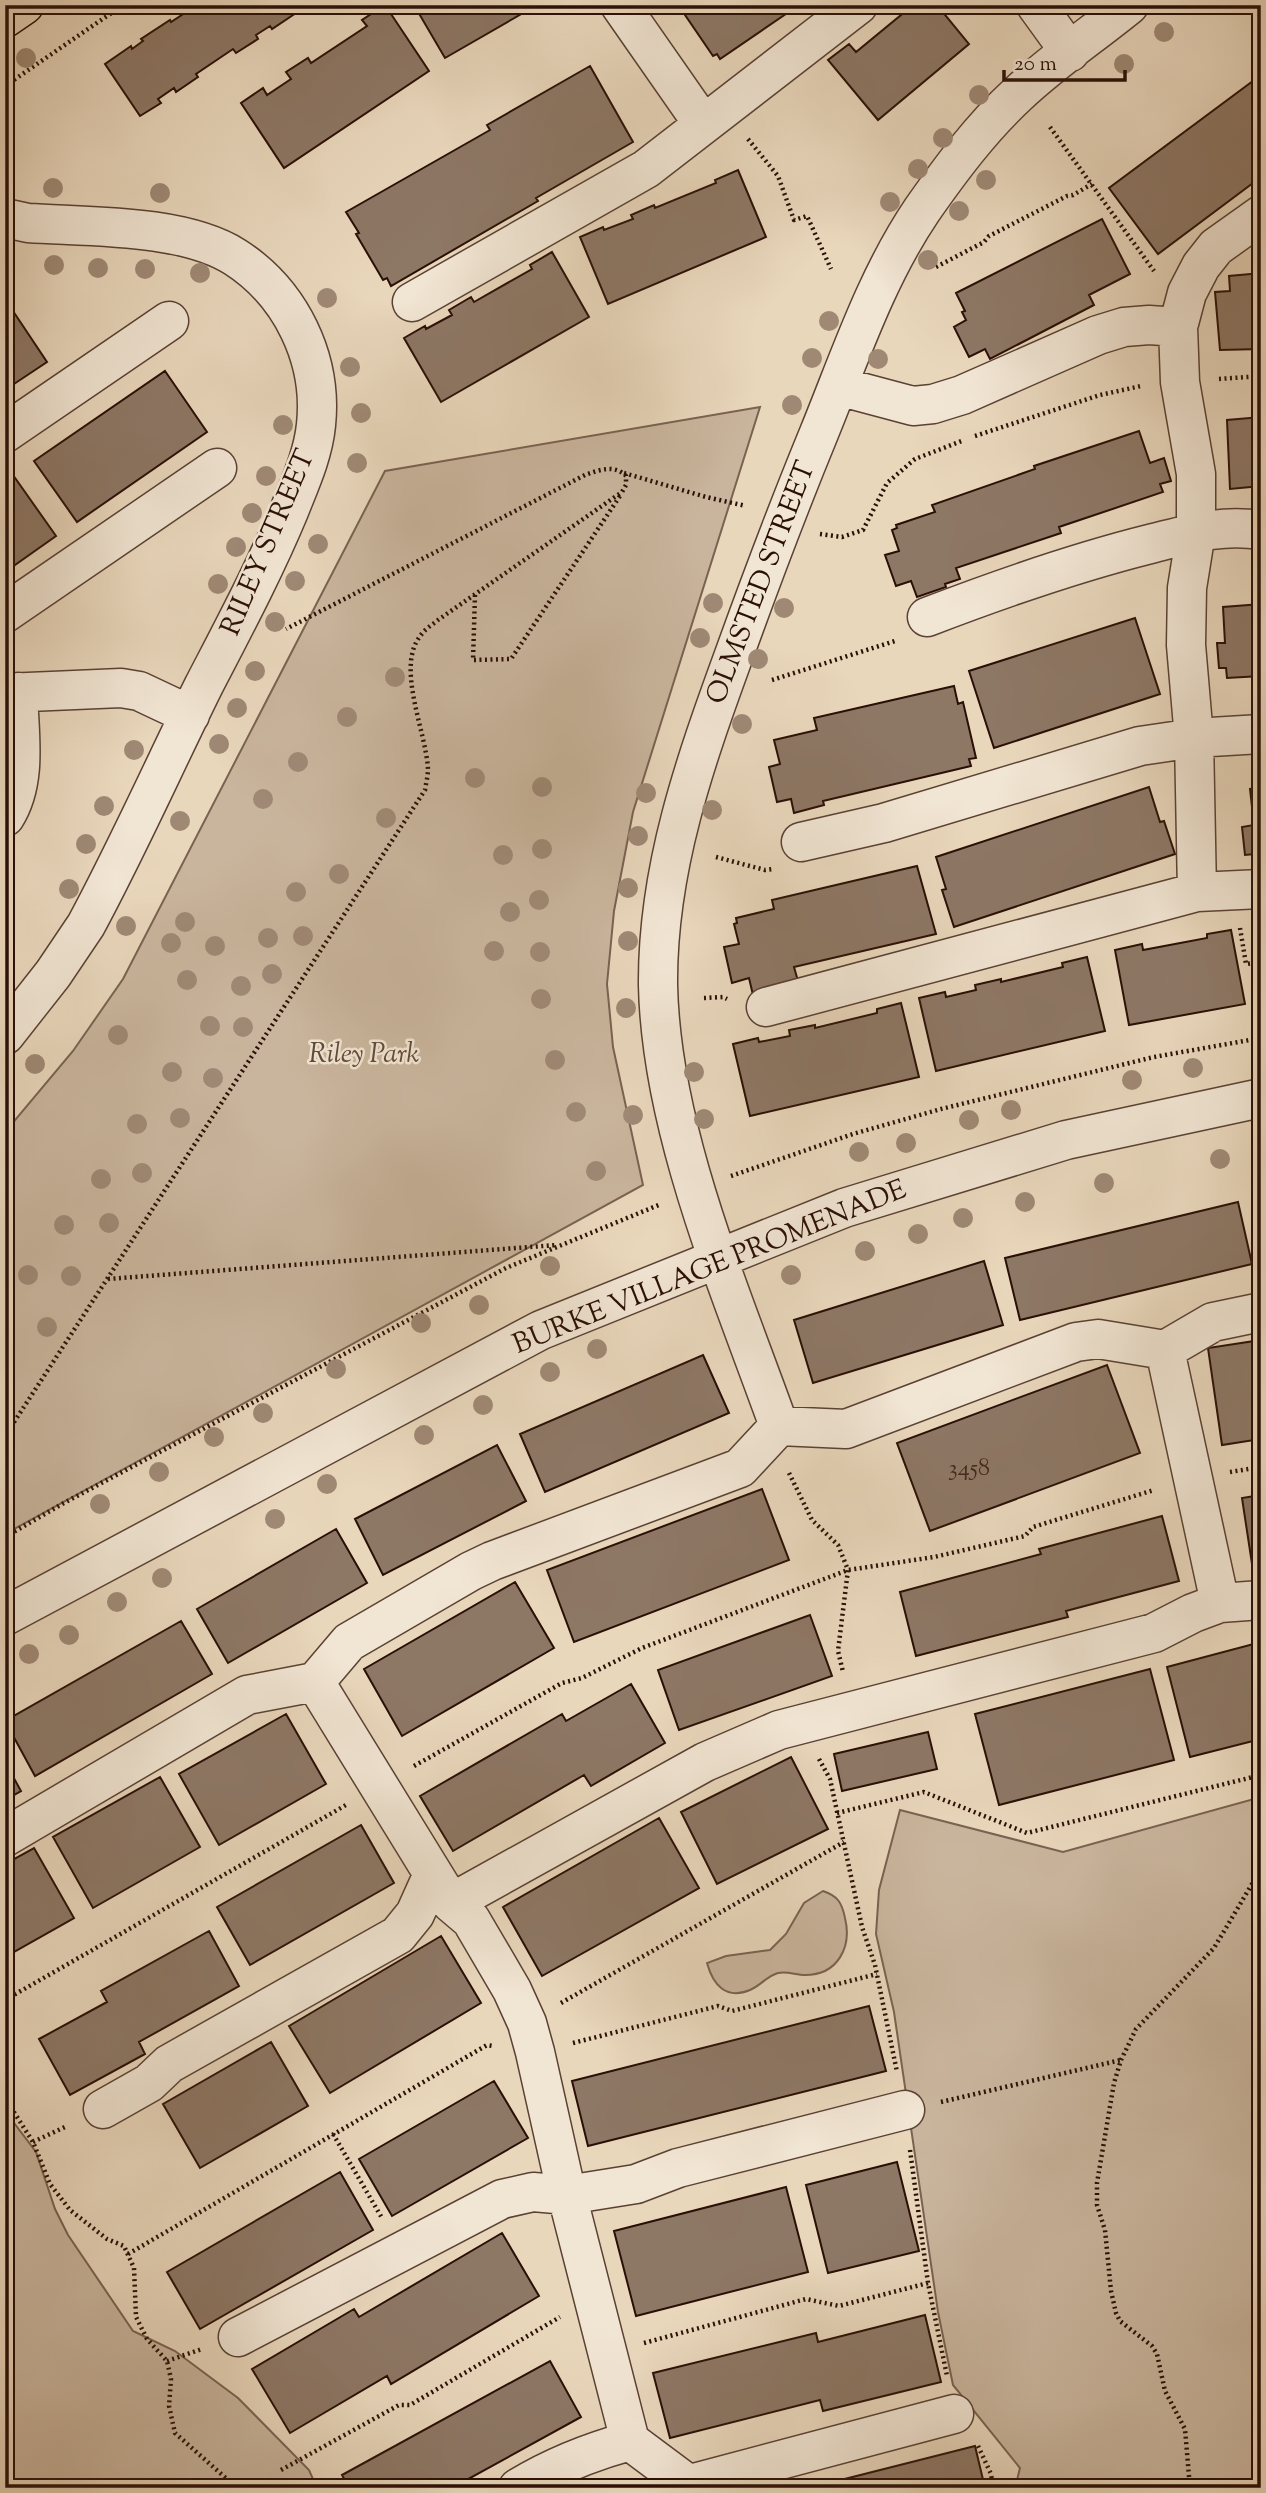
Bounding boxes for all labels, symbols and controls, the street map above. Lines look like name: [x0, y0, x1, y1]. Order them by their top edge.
scale bar: [1004, 38, 1124, 82]
text: 20 m: [1014, 50, 1057, 80]
street label: RILEY STREET: [212, 443, 326, 642]
street label: OLMSTED STREET: [697, 455, 827, 710]
park label: Riley Park: [309, 1035, 420, 1075]
street label: BURKE VILLAGE PROMENADE: [507, 1170, 913, 1365]
house number: 3458: [948, 1452, 990, 1486]

